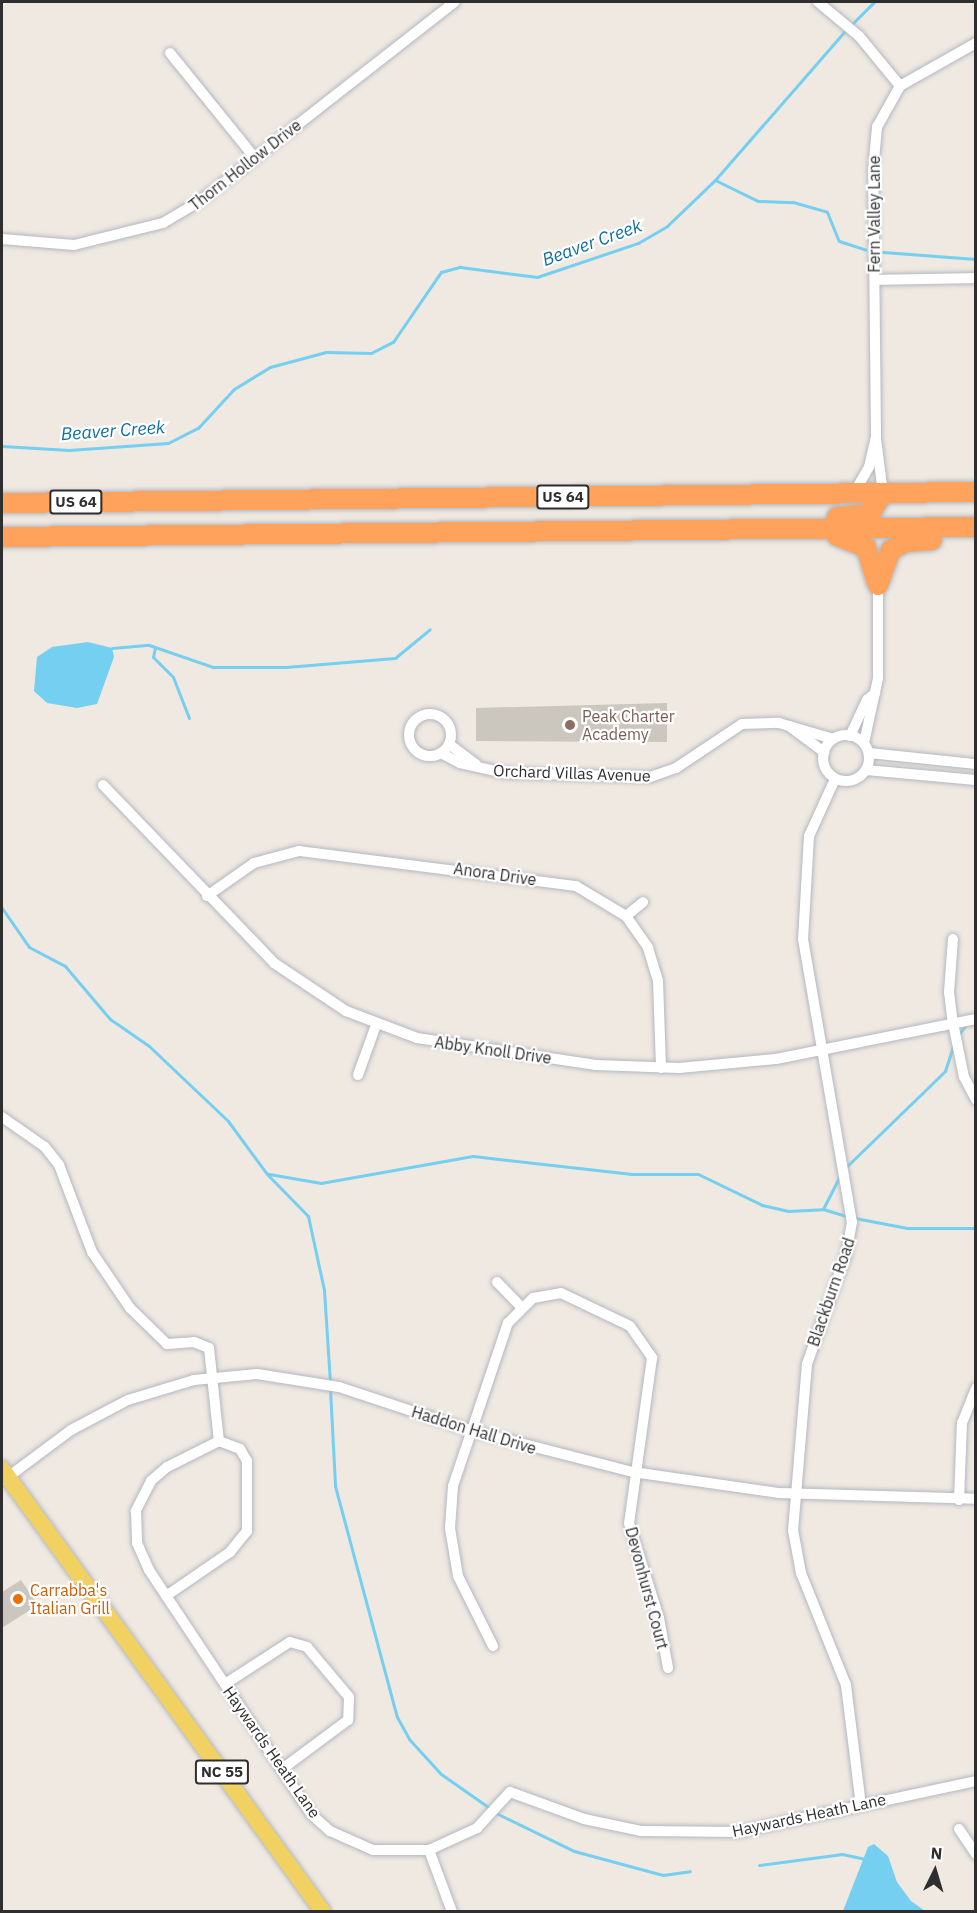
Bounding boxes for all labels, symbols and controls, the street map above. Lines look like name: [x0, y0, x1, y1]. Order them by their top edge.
street label: Thorn Hollow Drive: [185, 115, 305, 215]
street label: Fern Valley Lane: [864, 155, 884, 273]
water label: Beaver Creek: [539, 215, 645, 271]
water label: Beaver Creek: [60, 417, 166, 445]
road number: US 64: [536, 485, 590, 509]
road number: US 64: [49, 490, 103, 514]
place label: Peak Charter Academy: [582, 706, 675, 744]
marker: Peak Charter Academy: [563, 718, 577, 732]
street label: Orchard Villas Avenue: [493, 761, 651, 785]
street label: Anora Drive: [452, 859, 538, 889]
street label: Abby Knoll Drive: [433, 1032, 553, 1068]
street label: Blackburn Road: [803, 1235, 859, 1349]
street label: Haddon Hall Drive: [409, 1402, 539, 1458]
street label: Devonhurst Court: [621, 1525, 673, 1651]
place label: Carrabba's Italian Grill: [30, 1580, 110, 1618]
marker: Carrabba's Italian Grill: [11, 1592, 25, 1606]
street label: Haywards Heath Lane: [219, 1682, 325, 1822]
road number: NC 55: [194, 1760, 250, 1784]
street label: Haywards Heath Lane: [730, 1789, 888, 1841]
north arrow: [905, 1841, 965, 1901]
text: N: [930, 1843, 943, 1864]

